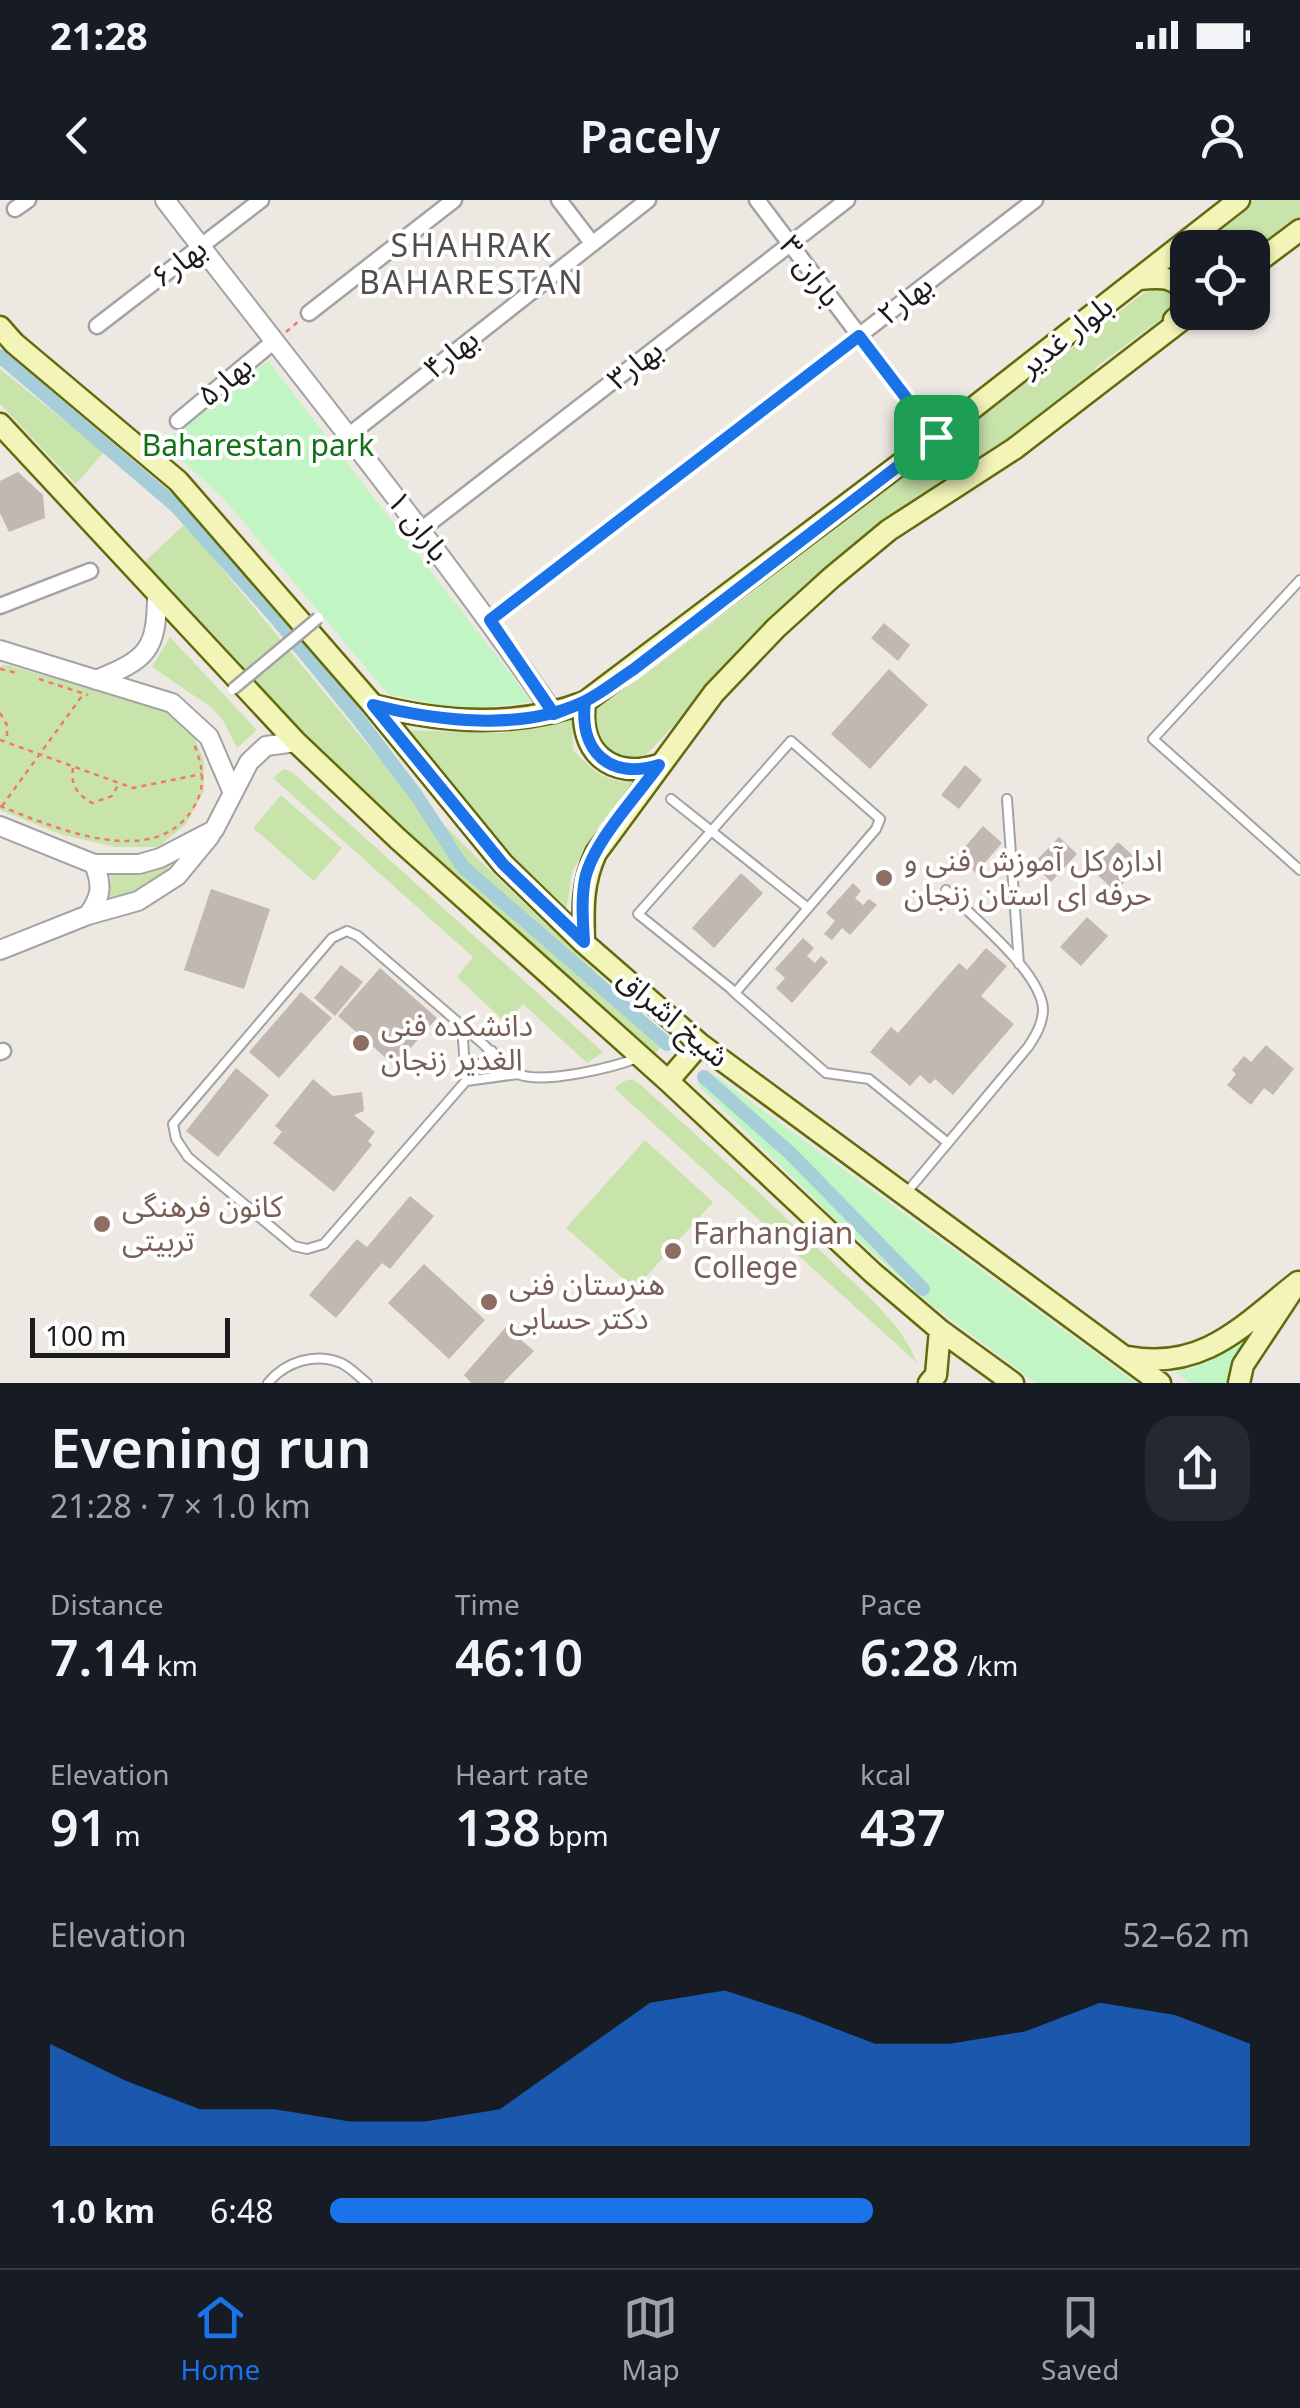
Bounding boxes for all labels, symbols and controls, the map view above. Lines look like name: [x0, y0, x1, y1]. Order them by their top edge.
text: 21:28: [50, 9, 148, 61]
text: Pacely: [580, 105, 720, 166]
icon: back: [50, 108, 105, 163]
icon: person: [1195, 108, 1250, 163]
district label: SHAHRAK BAHARESTAN: [359, 223, 585, 303]
street label: باران ۳: [771, 226, 852, 314]
street label: بهار۶: [142, 227, 214, 296]
map controls: [1170, 230, 1270, 330]
button: locate: [1170, 230, 1270, 330]
street label: بهار۲: [868, 264, 940, 334]
street label: بلوار غدیر: [1009, 285, 1121, 385]
street label: بهار۴: [414, 318, 486, 388]
street label: بهار۳: [598, 329, 670, 399]
street label: بهار۵: [188, 345, 260, 415]
pin: [894, 395, 979, 480]
icon: arrive: [909, 410, 964, 465]
park label: Baharestan park: [142, 424, 374, 465]
street label: باران ۱: [378, 481, 460, 569]
place label: اداره کل آموزش فنی و حرفه ای استان زنجان: [904, 839, 1163, 914]
marker: اداره کل آموزش فنی و حرفه ای استان زنجان: [873, 867, 895, 889]
street label: شیخ اشراق: [607, 958, 739, 1078]
place label: دانشکده فنی الغدیر زنجان: [381, 1004, 533, 1079]
marker: دانشکده فنی الغدیر زنجان: [350, 1032, 372, 1054]
place label: کانون فرهنگی تربیتی: [122, 1185, 283, 1260]
place label: Farhangian College: [693, 1212, 853, 1287]
marker: کانون فرهنگی تربیتی: [91, 1213, 113, 1235]
marker: Farhangian College: [662, 1240, 684, 1262]
place label: هنرستان فنی دکتر حسابی: [509, 1263, 665, 1338]
marker: هنرستان فنی دکتر حسابی: [478, 1291, 500, 1313]
scale bar: [30, 1313, 230, 1358]
text: 100 m: [45, 1316, 127, 1354]
text: Evening run: [50, 1409, 371, 1484]
button: share: [1145, 1416, 1250, 1521]
text: 21:28 · 7 × 1.0 km: [50, 1484, 311, 1527]
text: Distance: [50, 1585, 163, 1623]
text: Time: [455, 1585, 520, 1623]
text: Pace: [860, 1585, 922, 1623]
text: 7.14: [50, 1623, 150, 1691]
text: 46:10: [455, 1623, 583, 1691]
text: 6:28: [860, 1623, 960, 1691]
text: km: [150, 1646, 198, 1684]
text: /km: [960, 1646, 1018, 1684]
text: Elevation: [50, 1755, 170, 1793]
text: Heart rate: [455, 1755, 589, 1793]
text: kcal: [860, 1755, 911, 1793]
text: 91: [50, 1793, 107, 1861]
text: 138: [455, 1793, 541, 1861]
text: 437: [860, 1793, 946, 1861]
text: m: [107, 1816, 141, 1854]
text: bpm: [541, 1816, 609, 1854]
text: Elevation: [50, 1913, 187, 1956]
text: 52–62 m: [1123, 1913, 1250, 1956]
text: 1.0 km: [50, 2189, 155, 2232]
text: 6:48: [210, 2189, 274, 2232]
tab: Home: [181, 2290, 260, 2388]
tab: Map: [622, 2290, 680, 2388]
tab: Saved: [1041, 2290, 1119, 2388]

